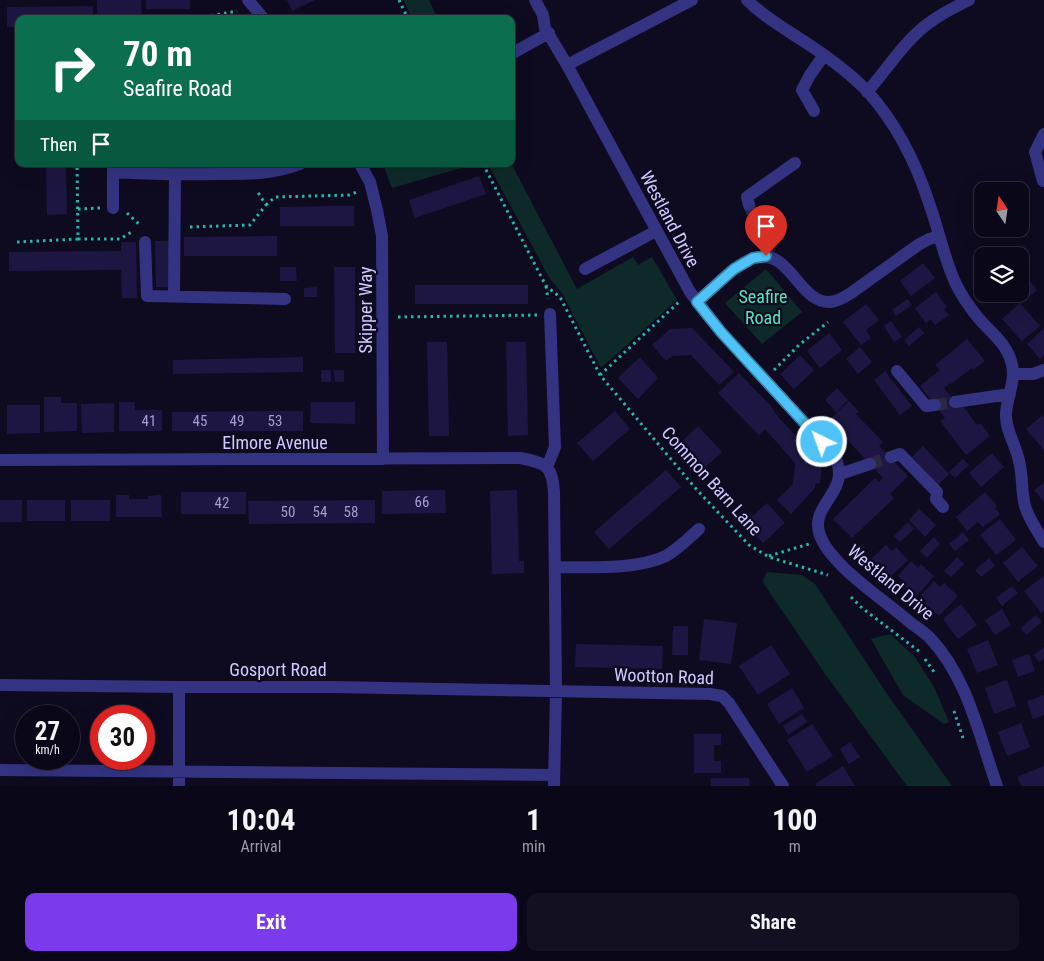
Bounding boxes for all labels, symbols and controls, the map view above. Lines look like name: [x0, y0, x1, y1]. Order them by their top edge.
text: 70 m: [123, 34, 192, 75]
icon: right: [40, 35, 105, 100]
text: Seafire Road: [123, 76, 232, 101]
icon: arrive: [87, 130, 115, 158]
text: Then: [40, 133, 77, 156]
street label: Westland Drive: [636, 167, 704, 271]
north arrow: [974, 182, 1029, 238]
map controls: [974, 182, 1029, 302]
pin: [745, 205, 787, 256]
icon: arrive: [752, 212, 780, 240]
button: layers: [974, 247, 1029, 302]
street label: Skipper Way: [355, 266, 376, 353]
park label: Seafire Road: [739, 286, 787, 328]
house number: 41: [142, 412, 156, 430]
house number: 45: [193, 412, 207, 430]
house number: 49: [230, 412, 244, 430]
house number: 53: [268, 412, 282, 430]
position arrow: [795, 415, 847, 467]
street label: Common Barn Lane: [658, 422, 766, 540]
street label: Elmore Avenue: [222, 432, 328, 453]
house number: 66: [415, 493, 429, 511]
house number: 42: [215, 494, 229, 512]
house number: 50: [281, 503, 295, 521]
house number: 54: [313, 503, 327, 521]
house number: 58: [344, 503, 358, 521]
street label: Westland Drive: [844, 540, 938, 624]
street label: Gosport Road: [229, 659, 327, 680]
street label: Wootton Road: [614, 664, 714, 688]
speed limit sign: 30: [90, 705, 155, 770]
text: 27: [35, 717, 60, 746]
text: km/h: [35, 743, 60, 757]
text: 10:04: [227, 802, 295, 837]
text: 1: [526, 802, 541, 837]
text: 100: [772, 802, 817, 837]
text: Arrival: [241, 837, 281, 856]
text: min: [522, 837, 545, 856]
text: m: [789, 837, 801, 856]
button: Exit: [25, 893, 517, 951]
button: Share: [527, 893, 1019, 951]

